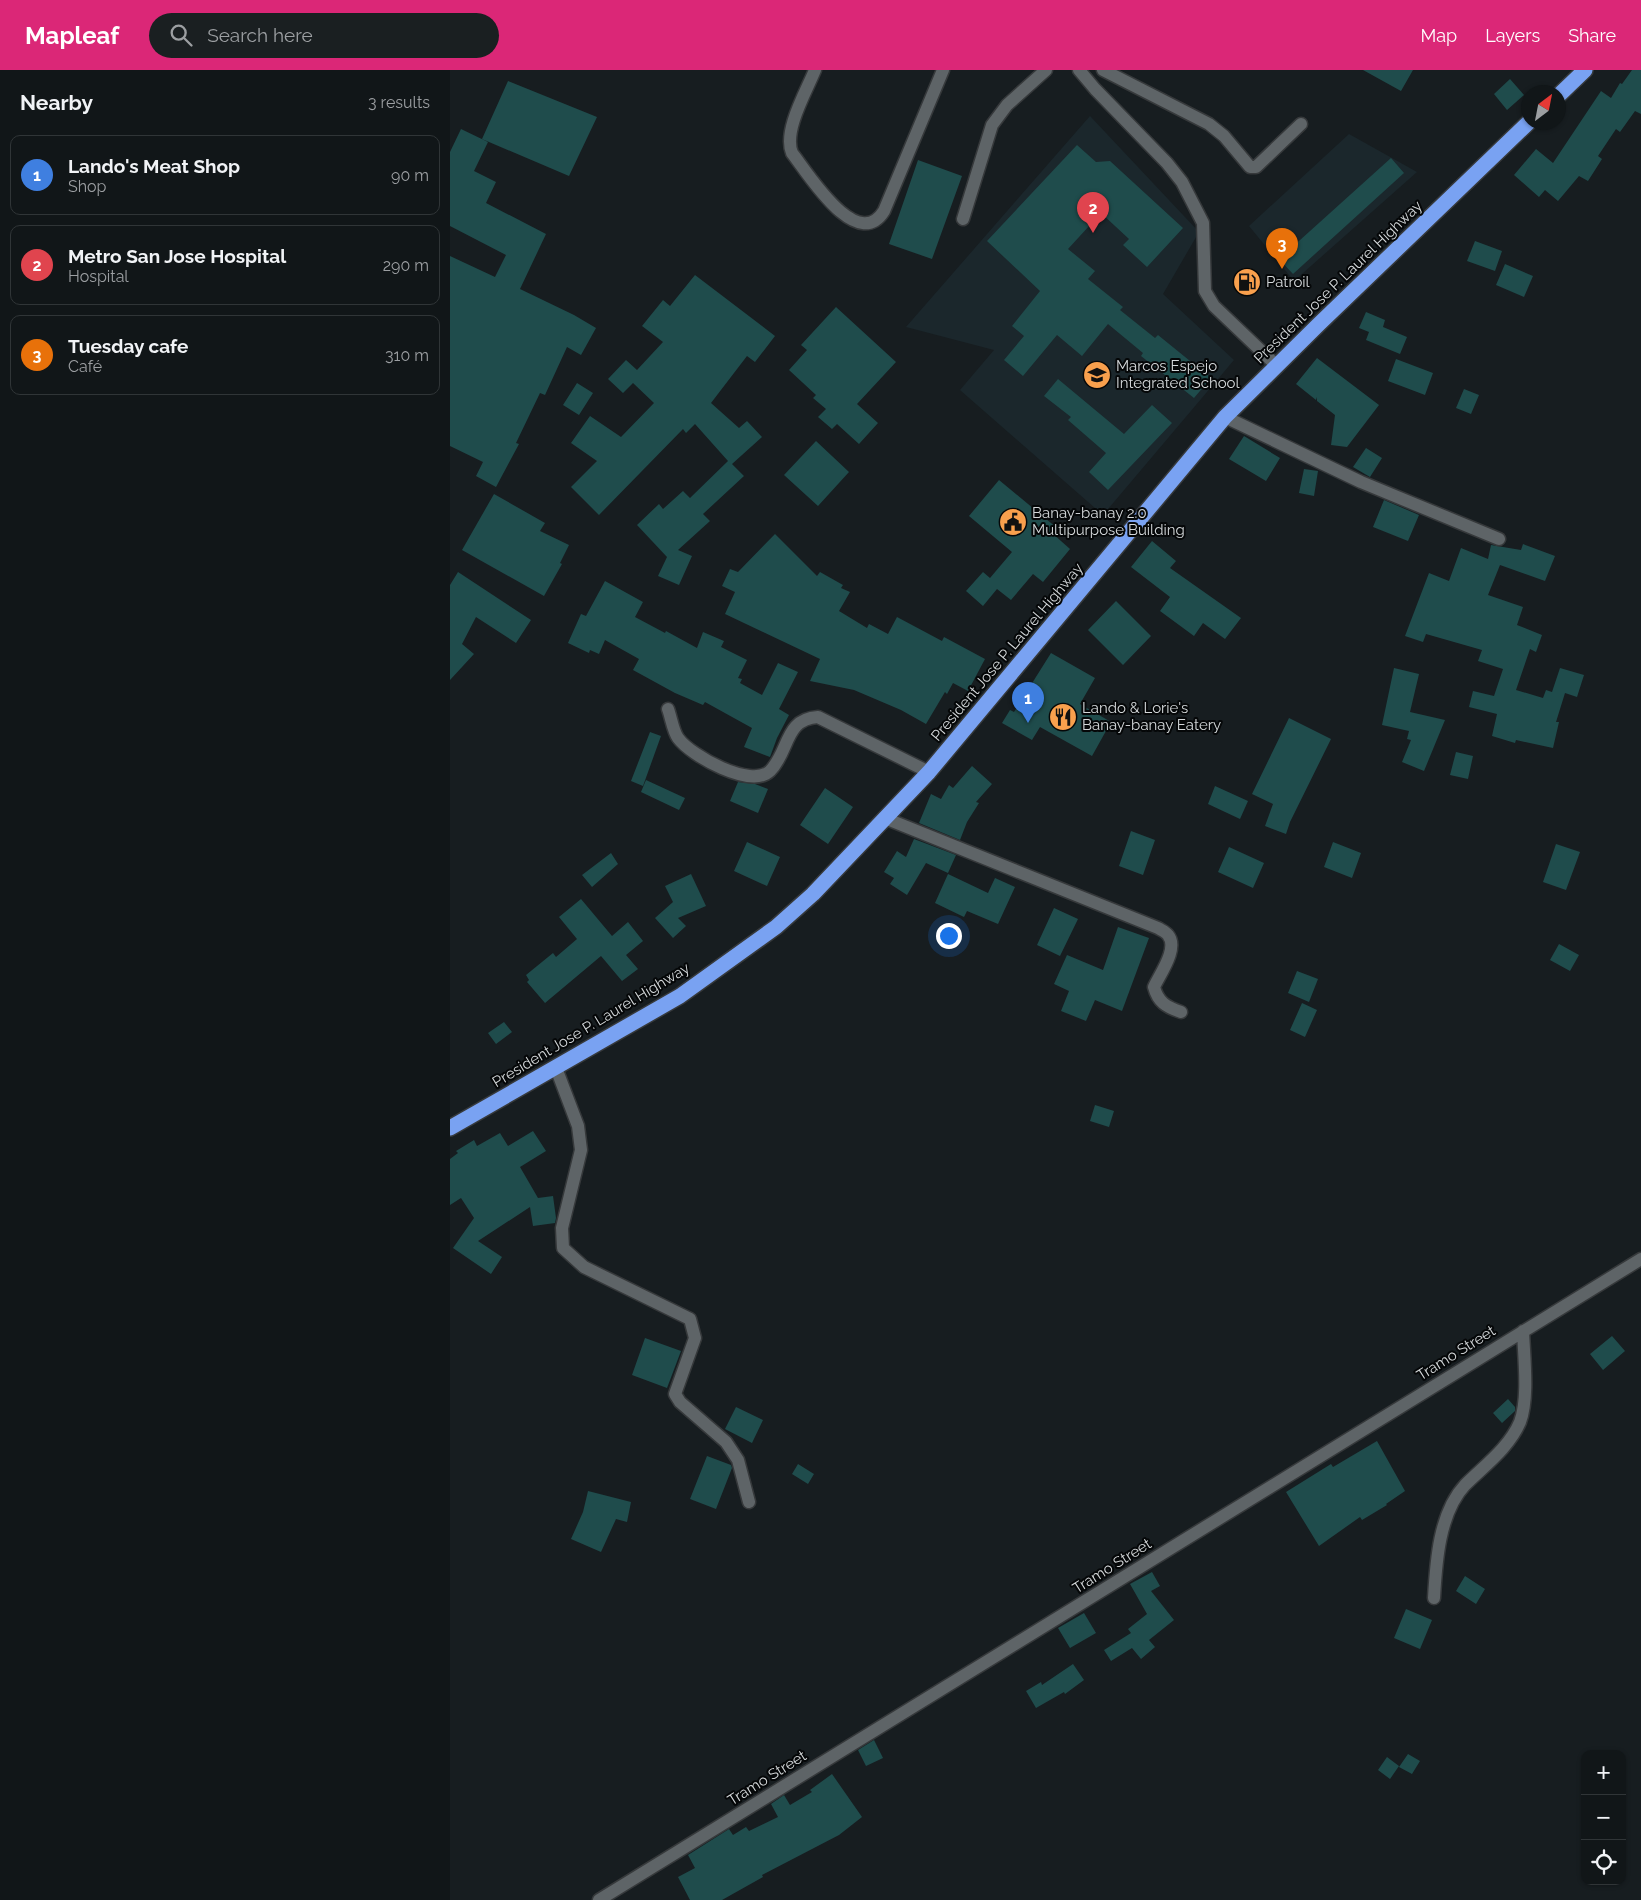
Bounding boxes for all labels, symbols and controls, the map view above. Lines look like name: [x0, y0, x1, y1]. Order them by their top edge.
search box: [149, 13, 499, 58]
text: Mapleaf: [25, 21, 119, 50]
icon: search: [167, 21, 195, 49]
text: Search here: [207, 24, 313, 46]
text: Map: [1421, 25, 1457, 46]
text: Layers: [1485, 25, 1540, 46]
text: Share: [1568, 25, 1616, 46]
north arrow: [1521, 85, 1566, 130]
text: Nearby: [20, 90, 93, 115]
text: 3 results: [368, 93, 430, 112]
text: Lando's Meat Shop: [68, 155, 240, 177]
text: 1: [33, 166, 41, 185]
text: 90 m: [391, 166, 429, 185]
text: Shop: [68, 177, 106, 196]
pin: 2: [1077, 192, 1109, 233]
street label: President Jose P. Laurel Highway: [1250, 197, 1426, 367]
pin: 3: [1266, 228, 1298, 269]
text: Metro San Jose Hospital: [68, 245, 286, 267]
text: 2: [32, 256, 42, 275]
text: 290 m: [383, 256, 429, 275]
text: Hospital: [68, 267, 129, 286]
fuel station icon: Patroil: [1232, 267, 1262, 297]
place label: Patroil: [1266, 273, 1311, 291]
text: Tuesday cafe: [68, 335, 188, 357]
text: 3: [33, 346, 41, 365]
text: 310 m: [385, 346, 429, 365]
text: Café: [68, 357, 102, 376]
place label: Marcos Espejo Integrated School: [1116, 357, 1240, 392]
school or university icon: Marcos Espejo Integrated School: [1082, 360, 1112, 390]
place label: Banay-banay 2.0 Multipurpose Building: [1032, 504, 1185, 539]
public building icon: Banay-banay 2.0 Multipurpose Building: [998, 507, 1028, 537]
street label: President Jose P. Laurel Highway: [927, 559, 1087, 745]
pin: 1: [1012, 682, 1044, 723]
place label: Lando & Lorie's Banay-banay Eatery: [1082, 699, 1221, 734]
restaurant icon: Lando & Lorie's Banay-banay Eatery: [1048, 702, 1078, 732]
your location: [936, 923, 962, 949]
street label: President Jose P. Laurel Highway: [489, 959, 693, 1091]
street label: Tramo Street: [1413, 1322, 1499, 1384]
street label: Tramo Street: [1069, 1535, 1155, 1597]
street label: Tramo Street: [724, 1747, 810, 1809]
map controls: [1581, 1750, 1626, 1885]
button: +: [1581, 1750, 1626, 1795]
button: −: [1581, 1795, 1626, 1840]
button: locate: [1581, 1840, 1626, 1885]

